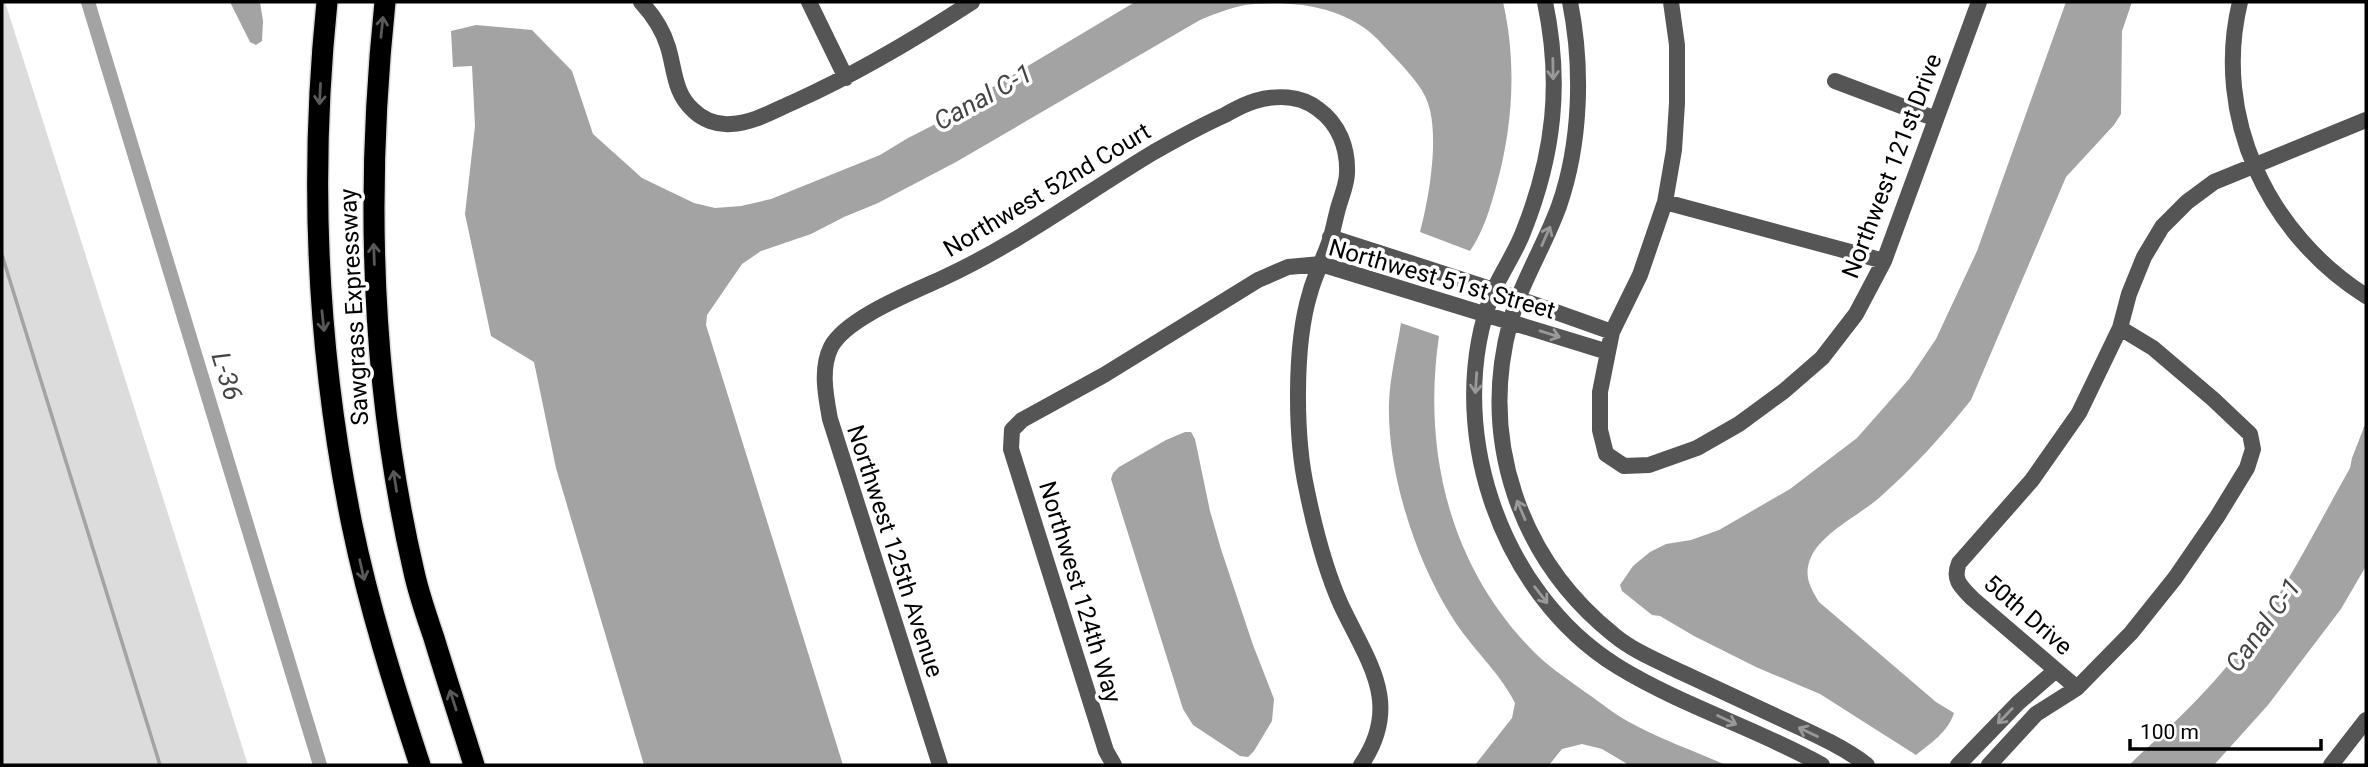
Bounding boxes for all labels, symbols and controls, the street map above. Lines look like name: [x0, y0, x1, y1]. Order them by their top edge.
one-way arrow: [376, 16, 389, 39]
street label: Northwest 121st Drive: [1836, 50, 1948, 282]
one-way arrow: [1547, 57, 1560, 80]
water label: Canal C-1: [929, 58, 1037, 136]
one-way arrow: [313, 82, 326, 105]
street label: Northwest 52nd Court: [938, 117, 1156, 263]
street label: Sawgrass Expressway: [334, 187, 374, 426]
one-way arrow: [1540, 226, 1553, 247]
street label: Northwest 51st Street: [1326, 233, 1558, 325]
one-way arrow: [367, 243, 380, 266]
one-way arrow: [317, 310, 330, 332]
one-way arrow: [1539, 329, 1561, 342]
water label: L-36: [206, 348, 248, 404]
one-way arrow: [1469, 371, 1482, 393]
street label: Northwest 125th Avenue: [841, 421, 949, 681]
one-way arrow: [388, 470, 401, 493]
street label: Northwest 124th Way: [1033, 478, 1127, 707]
one-way arrow: [1514, 500, 1527, 522]
one-way arrow: [356, 558, 370, 581]
street label: 50th Drive: [1978, 569, 2078, 661]
water label: Canal C-1: [2219, 573, 2307, 677]
one-way arrow: [1534, 585, 1549, 604]
one-way arrow: [446, 689, 459, 711]
one-way arrow: [1997, 707, 2014, 724]
scale bar: [2130, 708, 2321, 752]
one-way arrow: [1716, 714, 1737, 728]
text: 100 m: [2140, 720, 2199, 744]
one-way arrow: [1798, 724, 1819, 738]

